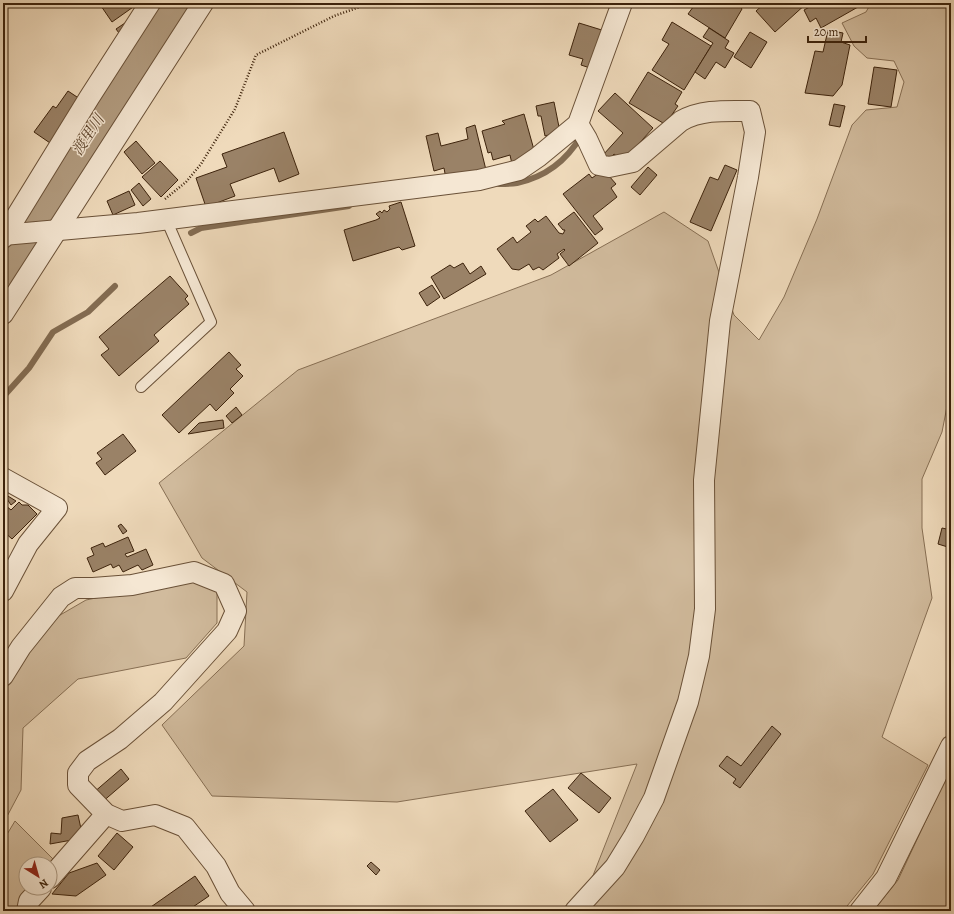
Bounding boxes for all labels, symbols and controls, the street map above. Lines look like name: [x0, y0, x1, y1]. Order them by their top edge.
scale bar: [808, 18, 866, 44]
text: 20 m: [814, 24, 838, 40]
water label: 渡里川: [67, 109, 110, 159]
north arrow: [18, 856, 58, 896]
text: N: [36, 875, 51, 892]

